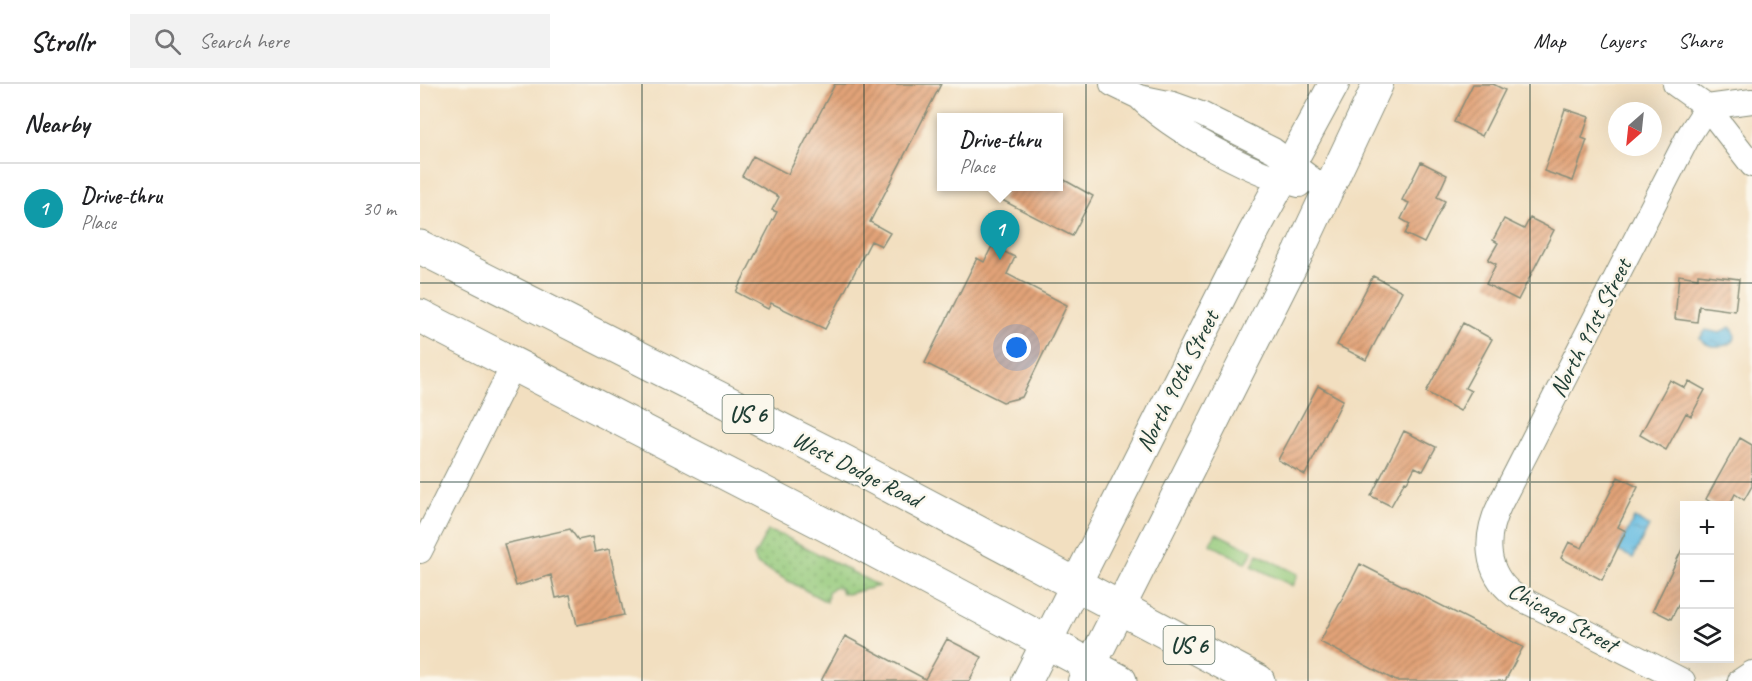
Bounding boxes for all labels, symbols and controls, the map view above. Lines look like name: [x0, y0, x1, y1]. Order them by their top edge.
search box: [130, 14, 550, 68]
text: Strollr: [30, 24, 94, 59]
icon: search: [151, 25, 184, 58]
text: Search here: [199, 27, 289, 55]
text: Map: [1533, 28, 1566, 54]
text: Layers: [1599, 28, 1645, 54]
text: Share: [1678, 28, 1722, 54]
north arrow: [1608, 102, 1662, 156]
text: Nearby: [24, 107, 89, 140]
popup: [937, 113, 1063, 191]
text: Drive-thru: [960, 126, 1040, 154]
text: Place: [960, 154, 995, 179]
text: Drive-thru: [81, 182, 162, 210]
text: 1: [39, 196, 48, 221]
text: 30 m: [362, 196, 396, 221]
text: Place: [81, 210, 116, 235]
pin: 1: [980, 210, 1020, 260]
street label: North 91st Street: [1542, 252, 1639, 402]
street label: North 90th Street: [1129, 304, 1226, 457]
your location: [1002, 333, 1031, 362]
road number: US 6: [722, 395, 774, 433]
street label: West Dodge Road: [788, 424, 930, 516]
map controls: [1680, 501, 1734, 663]
button: +: [1680, 501, 1734, 555]
button: −: [1680, 555, 1734, 609]
street label: Chicago Street: [1503, 575, 1625, 661]
button: layers: [1680, 609, 1734, 663]
road number: US 6: [1164, 626, 1214, 664]

